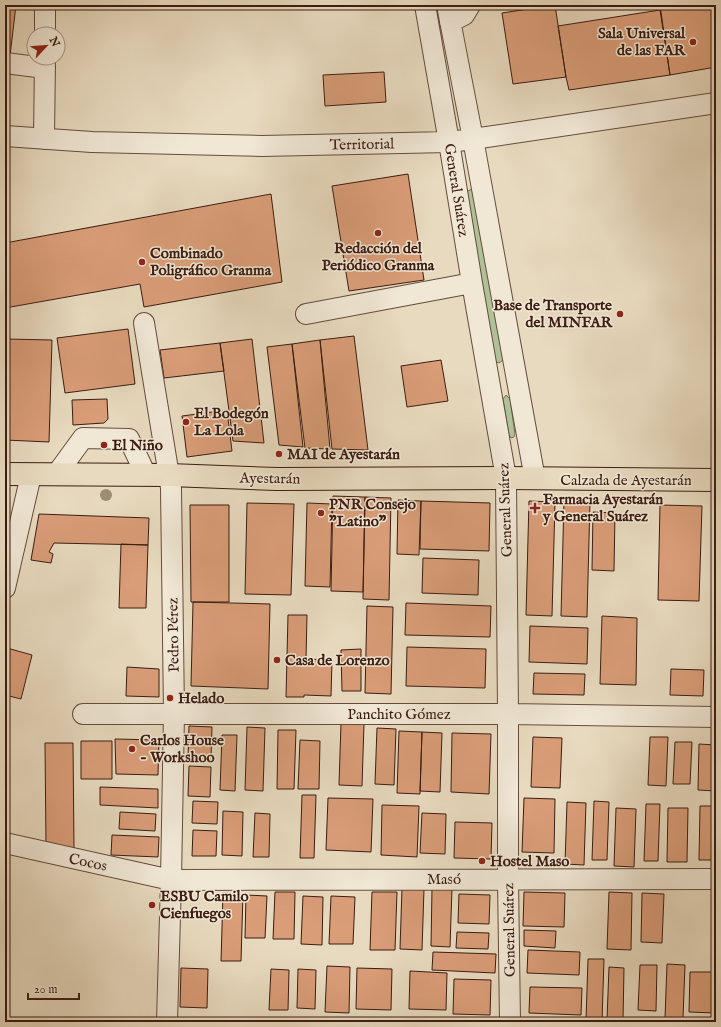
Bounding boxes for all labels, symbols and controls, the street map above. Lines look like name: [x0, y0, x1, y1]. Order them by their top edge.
place label: Sala Universal de las FAR: [598, 24, 687, 60]
north arrow: [26, 26, 66, 66]
text: N: [45, 34, 63, 50]
marker: Sala Universal de las FAR: [688, 37, 698, 47]
street label: Territorial: [329, 134, 395, 155]
street label: General Suárez: [440, 142, 473, 238]
marker: Redacción del Periódico Granma: [373, 228, 383, 238]
place label: Redacción del Periódico Granma: [322, 239, 435, 275]
place label: Combinado Poligráfico Granma: [150, 244, 272, 280]
marker: Combinado Poligráfico Granma: [137, 257, 147, 267]
place label: Base de Transporte del MINFAR: [493, 296, 614, 332]
marker: Base de Transporte del MINFAR: [615, 309, 625, 319]
place label: El Bodegón La Lola: [194, 404, 269, 440]
marker: El Bodegón La Lola: [181, 417, 191, 427]
place label: El Niño: [112, 436, 163, 455]
marker: El Niño: [99, 440, 109, 450]
place label: MAI de Ayestarán: [287, 445, 400, 464]
marker: MAI de Ayestarán: [274, 449, 284, 459]
street label: General Suárez: [494, 462, 517, 557]
street label: Ayestarán: [238, 468, 301, 489]
street label: Calzada de Ayestarán: [560, 471, 692, 490]
place label: Farmacia Ayestarán y General Suárez: [542, 490, 663, 526]
place label: PNR Consejo "Latino": [329, 495, 416, 531]
marker: Farmacia Ayestarán y General Suárez: [530, 503, 540, 513]
marker: PNR Consejo "Latino": [316, 508, 326, 518]
street label: Pedro Pérez: [163, 597, 184, 673]
place label: Casa de Lorenzo: [285, 651, 390, 670]
marker: Casa de Lorenzo: [272, 655, 282, 665]
place label: Helado: [178, 689, 224, 708]
marker: Helado: [165, 693, 175, 703]
street label: Panchito Gómez: [347, 705, 451, 724]
place label: Carlos House - Workshoo: [140, 731, 224, 767]
marker: Carlos House - Workshoo: [127, 744, 137, 754]
street label: Cocos: [67, 849, 109, 876]
place label: Hostel Maso: [490, 852, 569, 871]
marker: Hostel Maso: [477, 856, 487, 866]
street label: Masó: [427, 870, 461, 889]
street label: General Suárez: [499, 883, 520, 977]
place label: ESBU Camilo Cienfuegos: [160, 887, 249, 923]
marker: ESBU Camilo Cienfuegos: [147, 900, 157, 910]
scale bar: [28, 975, 79, 1001]
text: 20 m: [34, 982, 57, 997]

